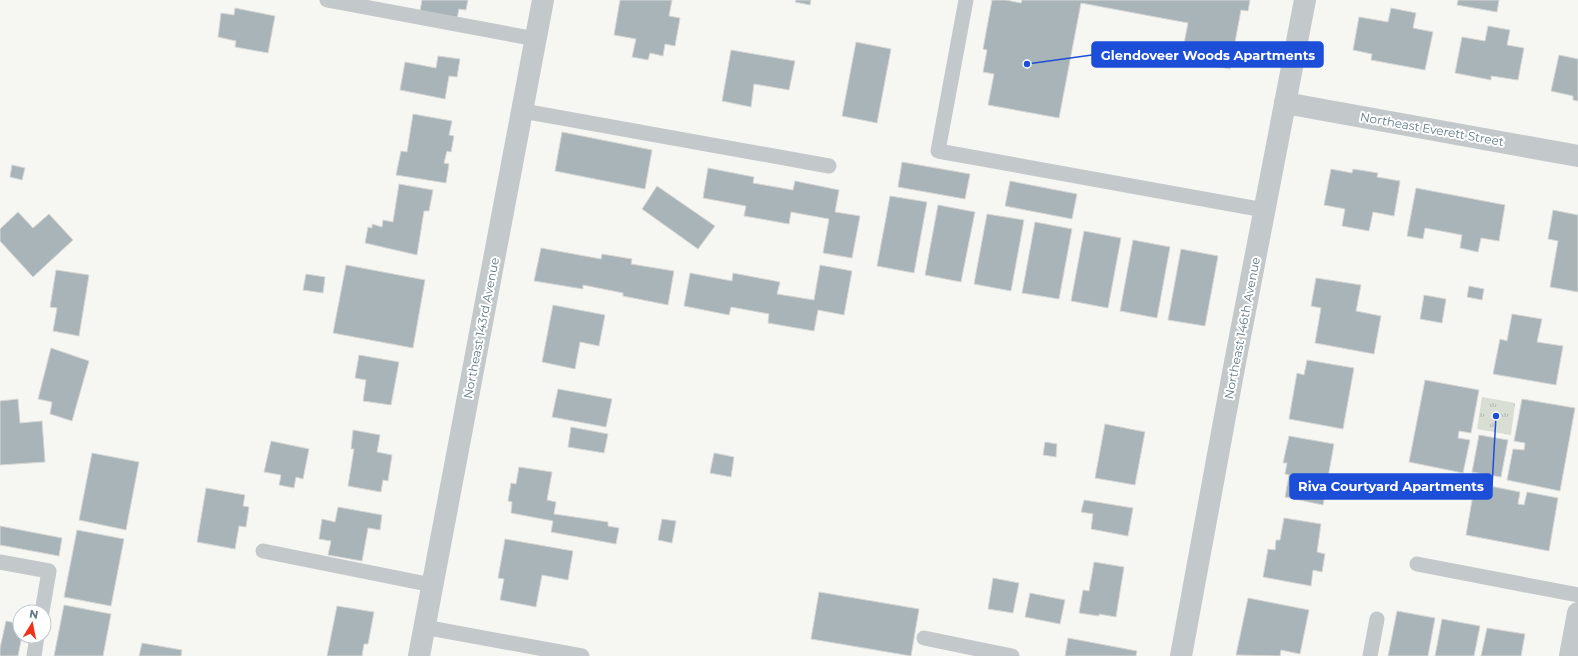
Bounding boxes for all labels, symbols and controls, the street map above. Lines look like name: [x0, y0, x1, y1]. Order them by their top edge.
callout: Glendoveer Woods Apartments: [1092, 42, 1323, 67]
text: Glendoveer Woods Apartments: [1101, 47, 1315, 63]
street label: Northeast Everett Street: [1359, 109, 1505, 149]
street label: Northeast 143rd Avenue: [460, 256, 502, 400]
street label: Northeast 146th Avenue: [1221, 256, 1263, 400]
callout: Riva Courtyard Apartments: [1290, 474, 1492, 499]
text: Riva Courtyard Apartments: [1298, 478, 1484, 494]
north arrow: [12, 604, 52, 644]
text: N: [28, 606, 39, 622]

